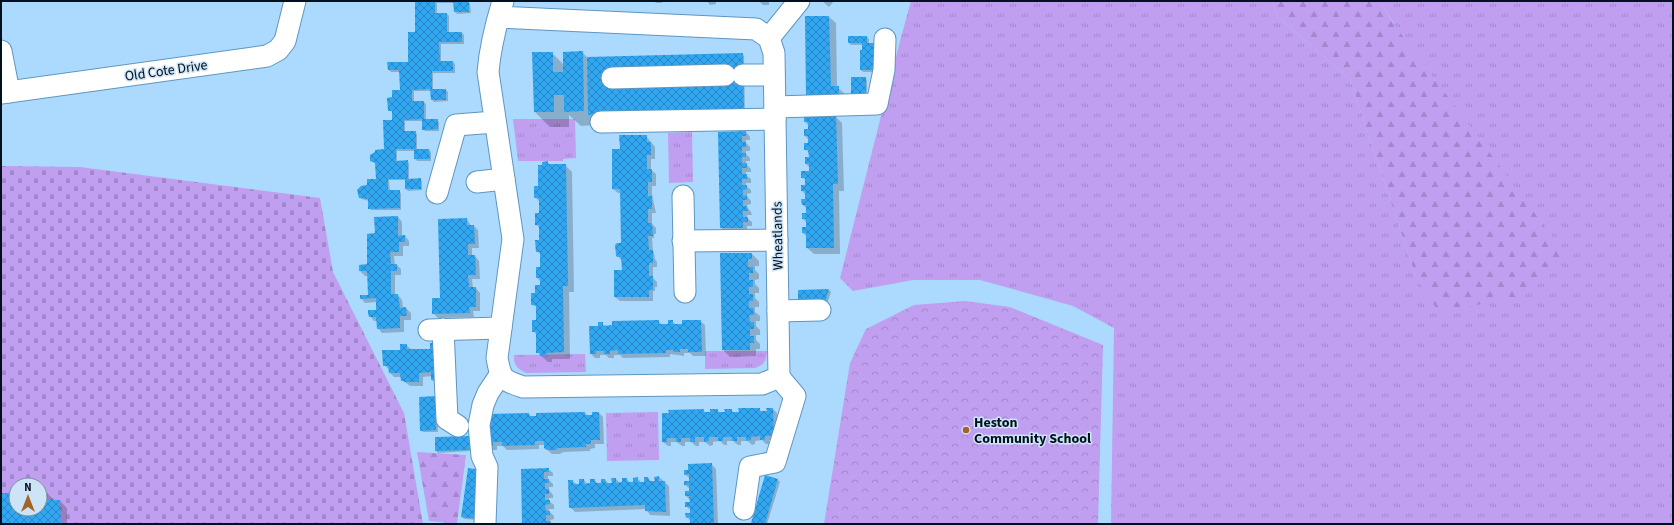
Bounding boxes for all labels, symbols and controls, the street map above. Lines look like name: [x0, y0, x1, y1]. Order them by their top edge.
street label: Old Cote Drive: [123, 55, 209, 87]
street label: Wheatlands: [767, 201, 789, 271]
place label: Heston Community School: [974, 413, 1091, 449]
marker: Heston Community School: [961, 425, 971, 435]
north arrow: [8, 477, 48, 517]
text: N: [24, 480, 32, 495]

